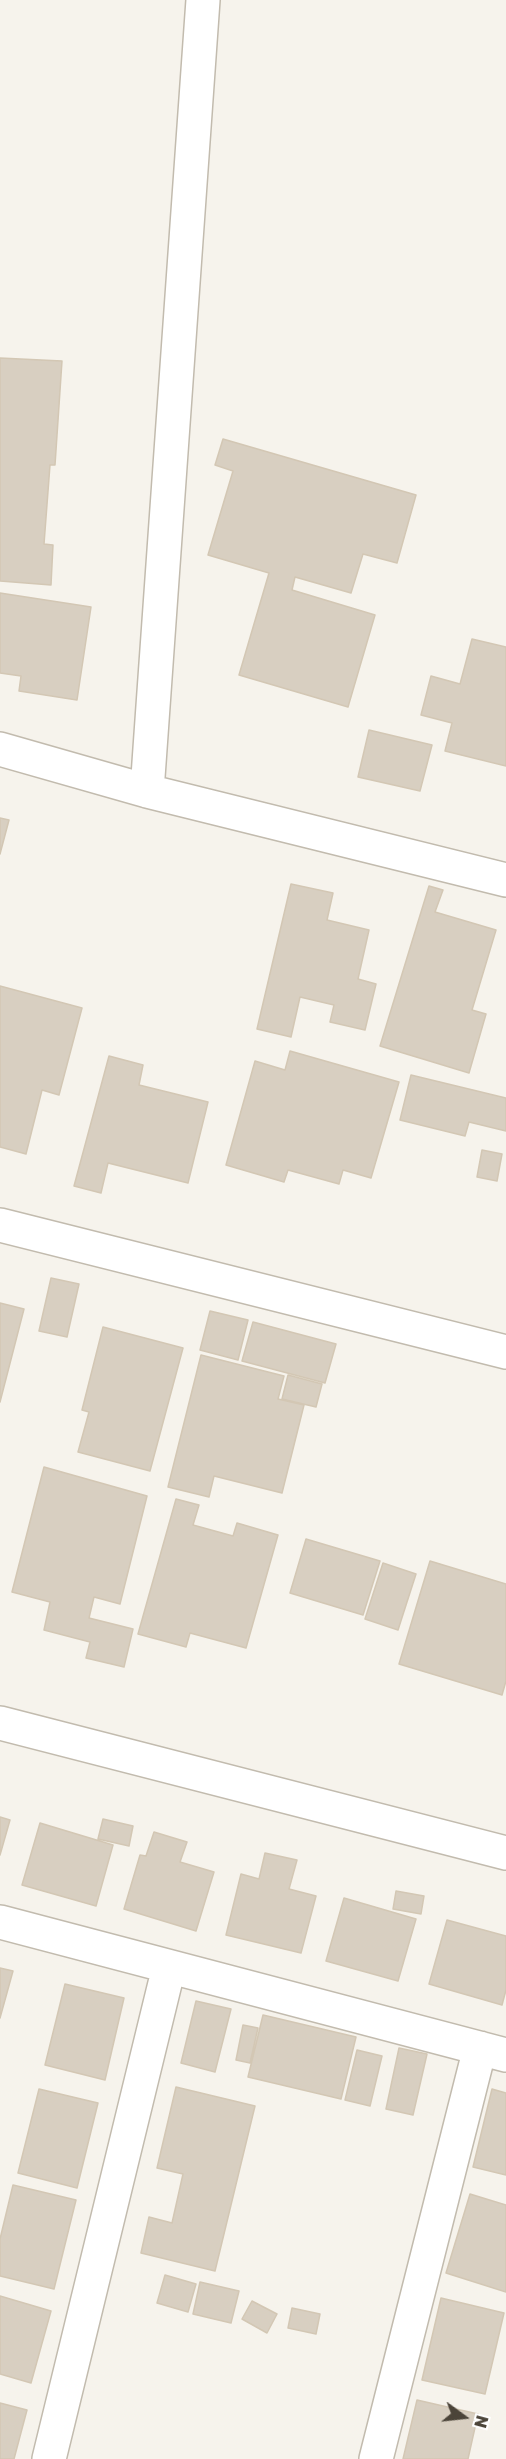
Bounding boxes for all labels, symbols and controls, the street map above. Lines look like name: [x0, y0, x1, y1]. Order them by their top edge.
north arrow: [434, 2387, 494, 2447]
text: N: [470, 2413, 493, 2430]

